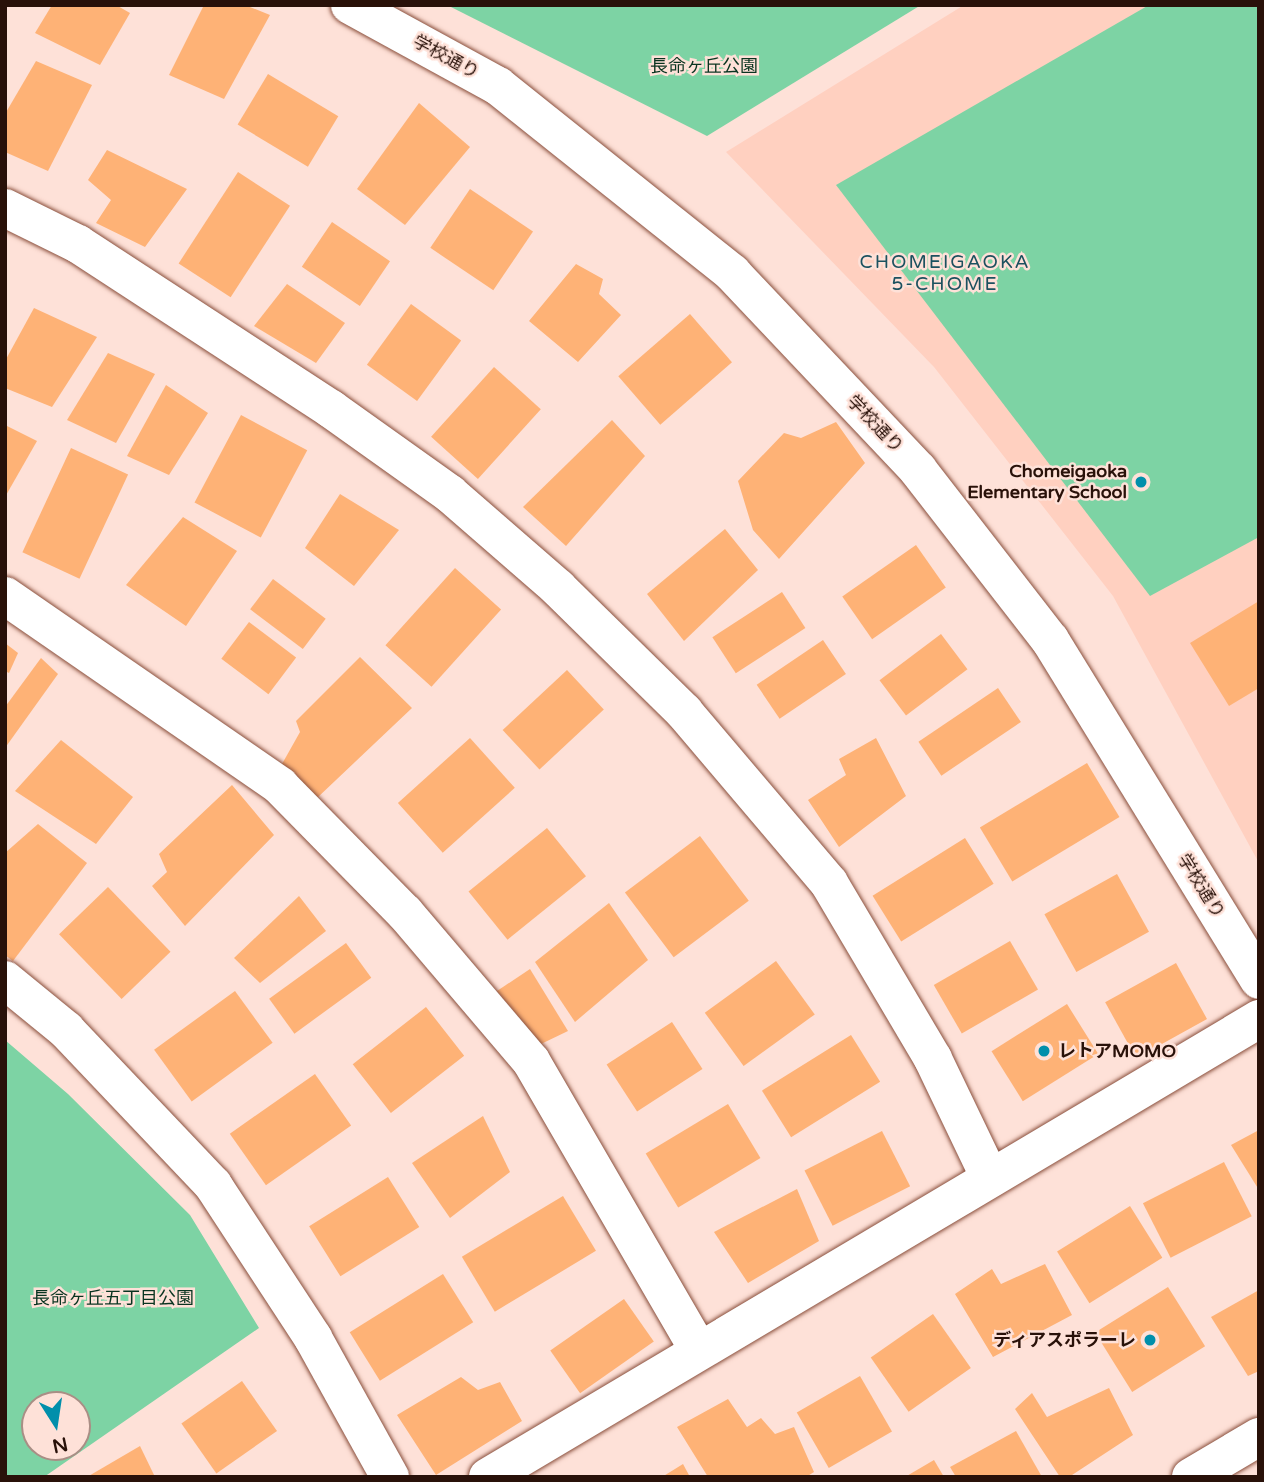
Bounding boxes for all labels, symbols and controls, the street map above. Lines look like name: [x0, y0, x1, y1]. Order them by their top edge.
street label: 学校通り: [409, 31, 483, 83]
park label: 長命ヶ丘公園: [650, 55, 758, 77]
district label: CHOMEIGAOKA 5-CHOME: [861, 252, 1029, 296]
street label: 学校通り: [842, 391, 908, 457]
place label: Chomeigaoka Elementary School: [967, 461, 1127, 504]
marker: Chomeigaoka Elementary School: [1133, 474, 1149, 490]
street label: 学校通り: [1173, 850, 1229, 922]
place label: レトアMOMO: [1058, 1040, 1176, 1062]
marker: レトアMOMO: [1036, 1043, 1052, 1059]
park label: 長命ヶ丘五丁目公園: [32, 1287, 194, 1309]
place label: ディアスポラーレ: [992, 1329, 1136, 1351]
marker: ディアスポラーレ: [1142, 1332, 1158, 1348]
north arrow: [21, 1391, 91, 1461]
text: N: [50, 1432, 70, 1457]

